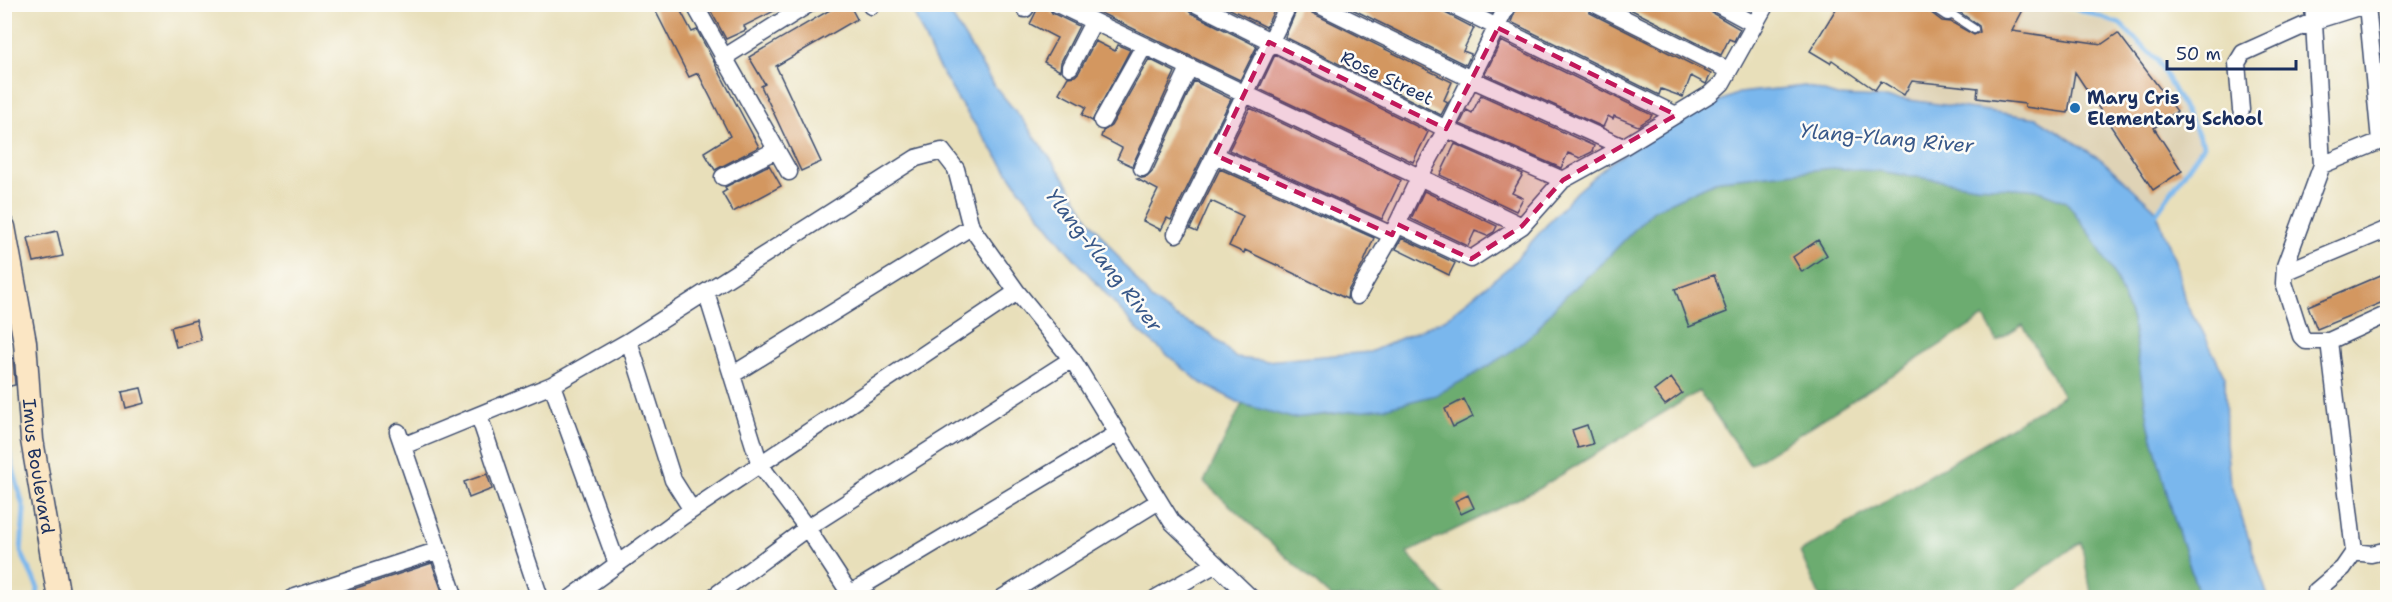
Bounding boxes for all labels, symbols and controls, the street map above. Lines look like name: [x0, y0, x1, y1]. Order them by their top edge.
scale bar: [2167, 33, 2296, 71]
text: 50 m: [2176, 42, 2221, 66]
street label: Rose Street: [1337, 45, 1438, 111]
place label: Mary Cris Elementary School: [2087, 86, 2263, 131]
marker: Mary Cris Elementary School: [2068, 101, 2082, 115]
water label: Ylang-Ylang River: [1799, 117, 1976, 159]
water label: Ylang-Ylang River: [1040, 183, 1168, 337]
street label: Imus Boulevard: [17, 398, 60, 536]

